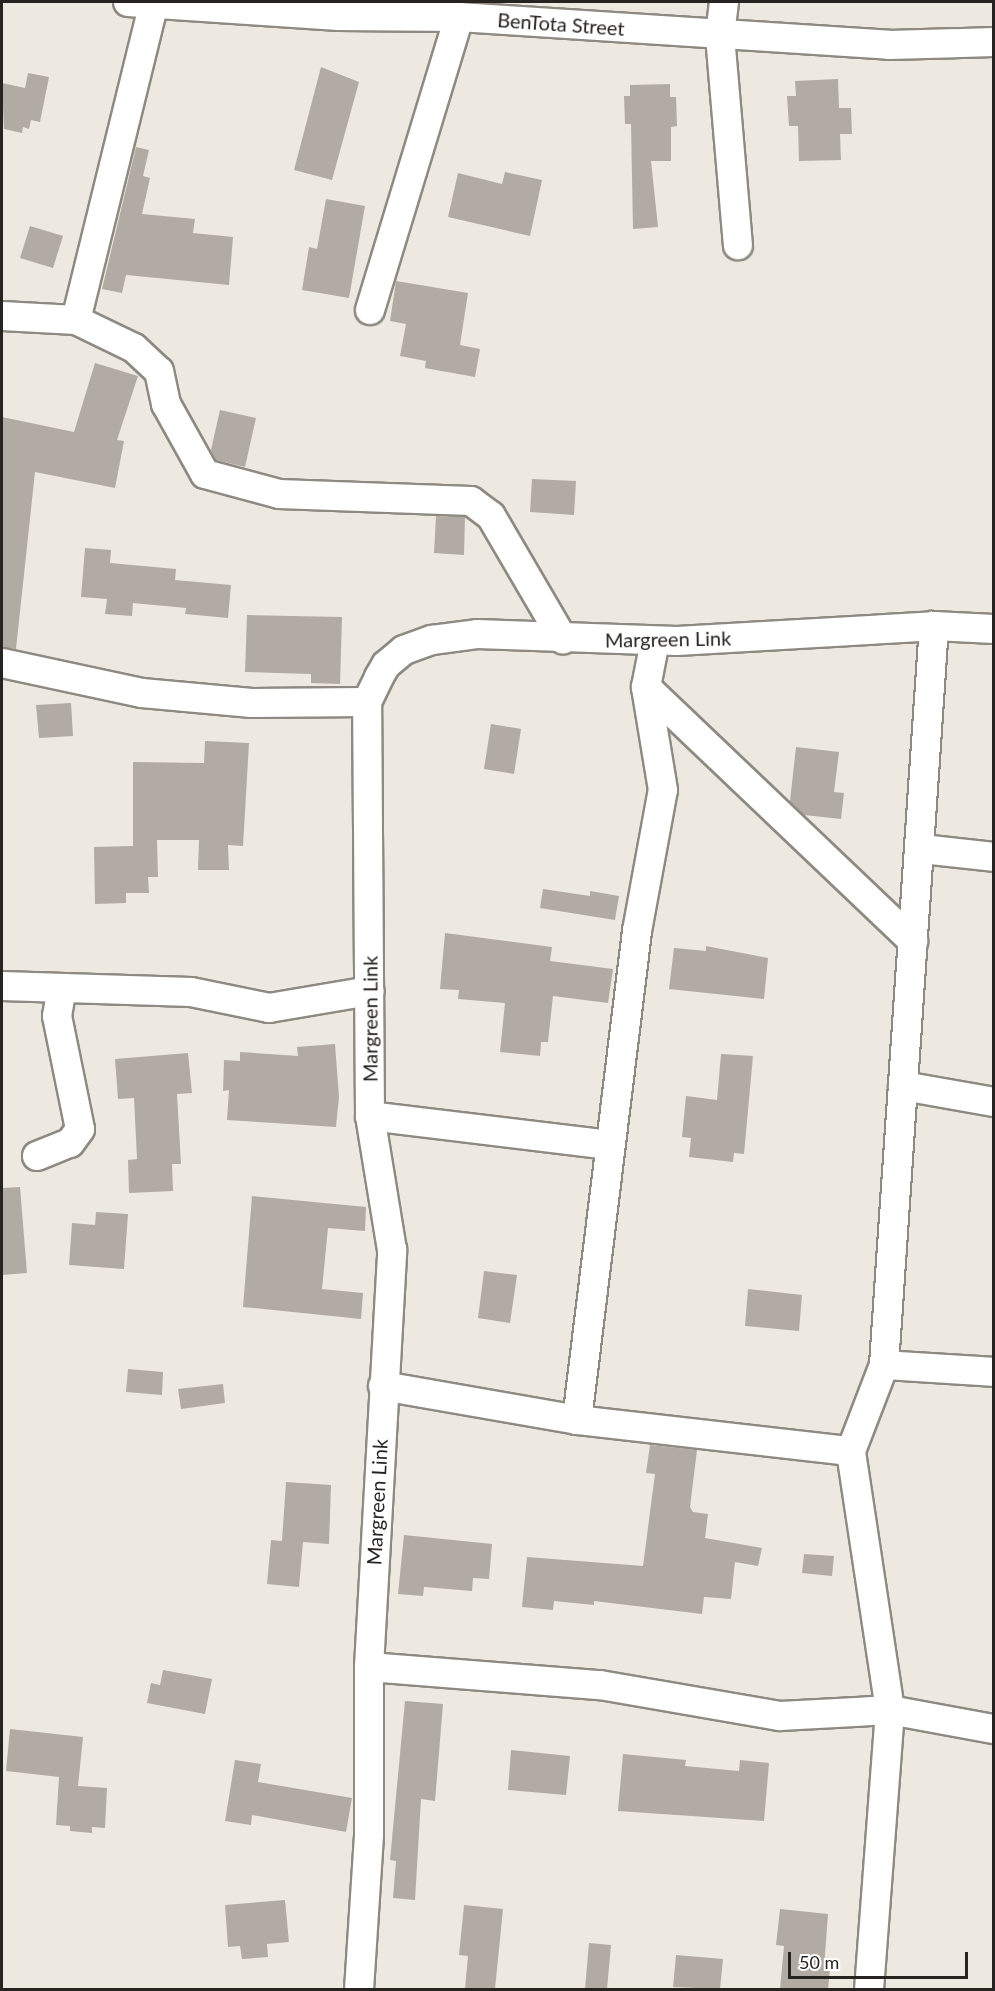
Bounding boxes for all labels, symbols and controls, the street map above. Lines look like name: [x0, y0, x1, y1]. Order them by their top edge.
street label: BenTota Street: [497, 8, 625, 40]
street label: Margreen Link: [605, 626, 731, 652]
street label: Margreen Link: [358, 956, 382, 1082]
street label: Margreen Link: [362, 1438, 392, 1566]
scale bar: [791, 1940, 971, 1978]
text: 50 m: [799, 1951, 839, 1973]

